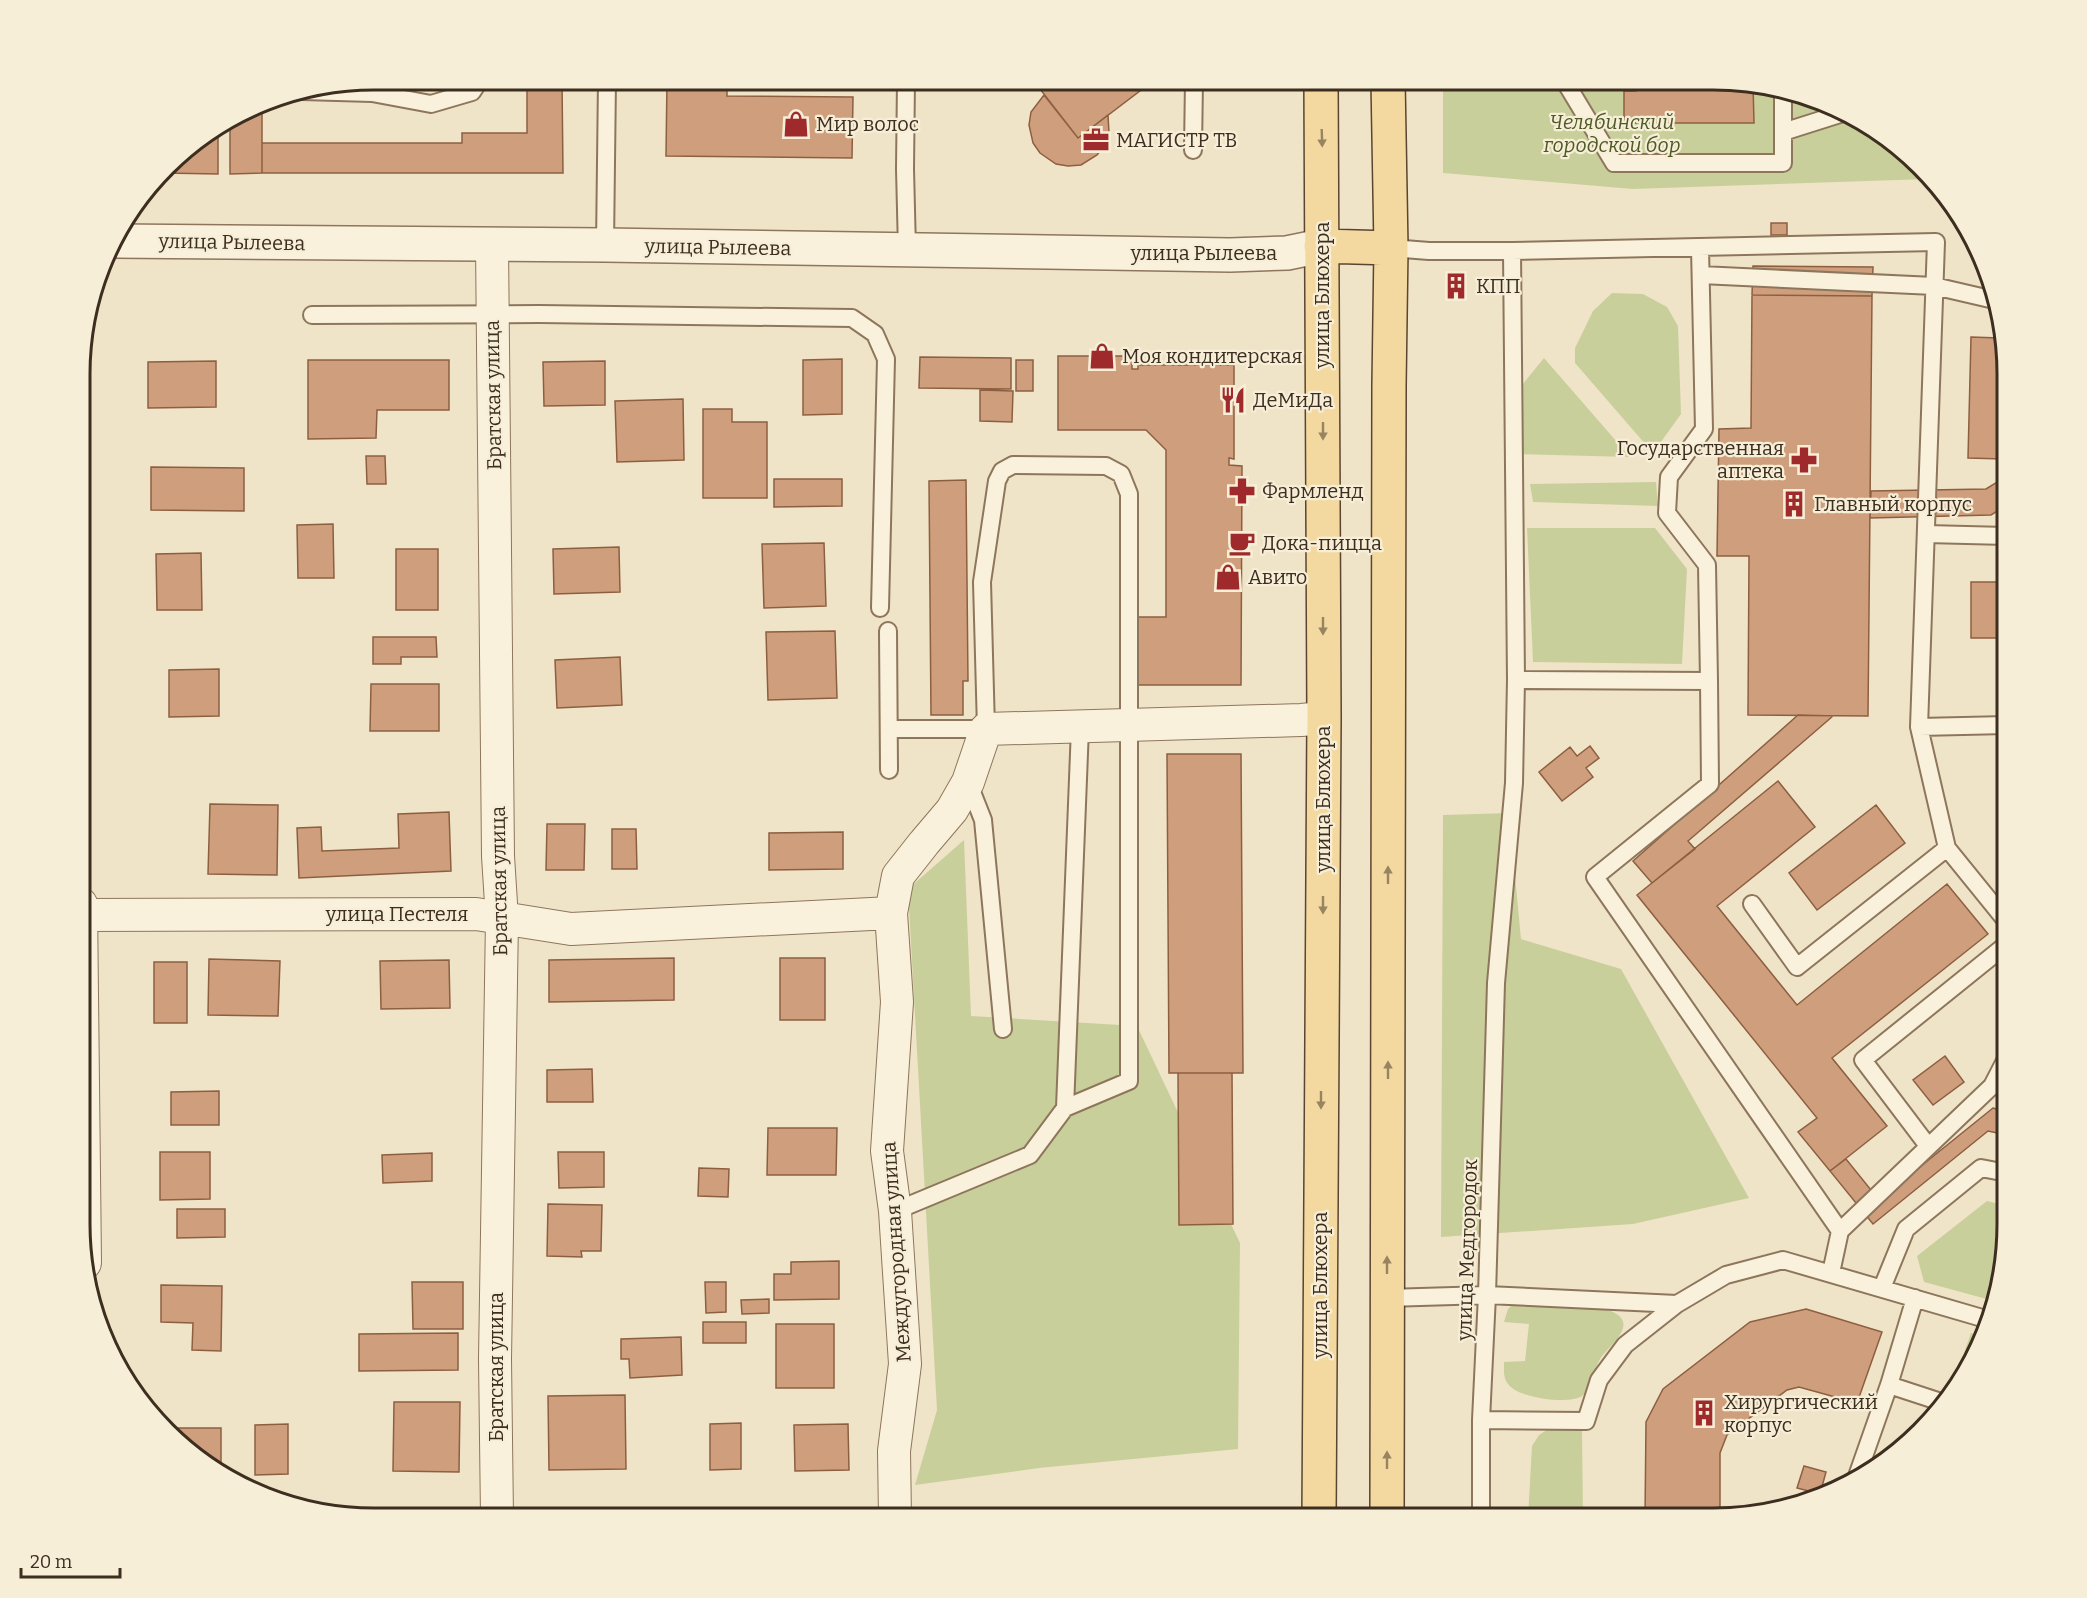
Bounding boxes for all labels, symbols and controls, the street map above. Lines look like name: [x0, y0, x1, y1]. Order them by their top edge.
shop icon: Мир волос: [781, 109, 811, 139]
park label: Челябинский городской бор: [1543, 110, 1680, 157]
place label: Мир волос: [816, 112, 919, 136]
office icon: МАГИСТР ТВ: [1081, 125, 1111, 155]
place label: МАГИСТР ТВ: [1116, 128, 1237, 152]
one-way arrow: [1318, 129, 1327, 148]
street label: улица Блюхера: [1310, 222, 1334, 369]
street label: улица Рылеева: [157, 229, 306, 255]
street label: улица Рылеева: [643, 234, 792, 260]
street label: улица Рылеева: [1130, 241, 1277, 265]
building icon: КПП: [1441, 271, 1471, 301]
place label: КПП: [1476, 274, 1521, 298]
street label: Братская улица: [480, 320, 506, 470]
shop icon: Моя кондитерская: [1087, 341, 1117, 371]
place label: Моя кондитерская: [1122, 344, 1303, 368]
restaurant icon: ДеМиДа: [1218, 385, 1248, 415]
place label: ДеМиДа: [1253, 388, 1333, 412]
one-way arrow: [1318, 421, 1328, 440]
place label: Государственная аптека: [1617, 436, 1784, 483]
pharmacy icon: Государственная аптека: [1789, 445, 1819, 475]
pharmacy icon: Фармленд: [1227, 476, 1257, 506]
place label: Фармленд: [1262, 479, 1364, 503]
building icon: Главный корпус: [1779, 489, 1809, 519]
place label: Главный корпус: [1814, 492, 1972, 516]
cafe icon: Дока-пицца: [1227, 528, 1257, 558]
place label: Дока-пицца: [1262, 531, 1382, 555]
shop icon: Авито: [1213, 562, 1243, 592]
place label: Авито: [1248, 565, 1307, 589]
one-way arrow: [1319, 616, 1328, 635]
street label: улица Блюхера: [1311, 726, 1335, 873]
street label: Братская улица: [486, 806, 512, 956]
one-way arrow: [1383, 865, 1393, 884]
one-way arrow: [1318, 895, 1327, 914]
street label: улица Пестеля: [325, 902, 468, 926]
one-way arrow: [1383, 1060, 1393, 1079]
one-way arrow: [1316, 1090, 1326, 1109]
street label: Междугородная улица: [876, 1141, 916, 1363]
street label: улица Медгородок: [1452, 1158, 1482, 1342]
street label: улица Блюхера: [1308, 1212, 1332, 1359]
one-way arrow: [1382, 1255, 1392, 1274]
street label: Братская улица: [484, 1292, 508, 1442]
place label: Хирургический корпус: [1724, 1390, 1878, 1437]
building icon: Хирургический корпус: [1689, 1398, 1719, 1428]
one-way arrow: [1382, 1450, 1392, 1469]
scale bar: [21, 1541, 120, 1579]
text: 20 m: [30, 1551, 72, 1573]

